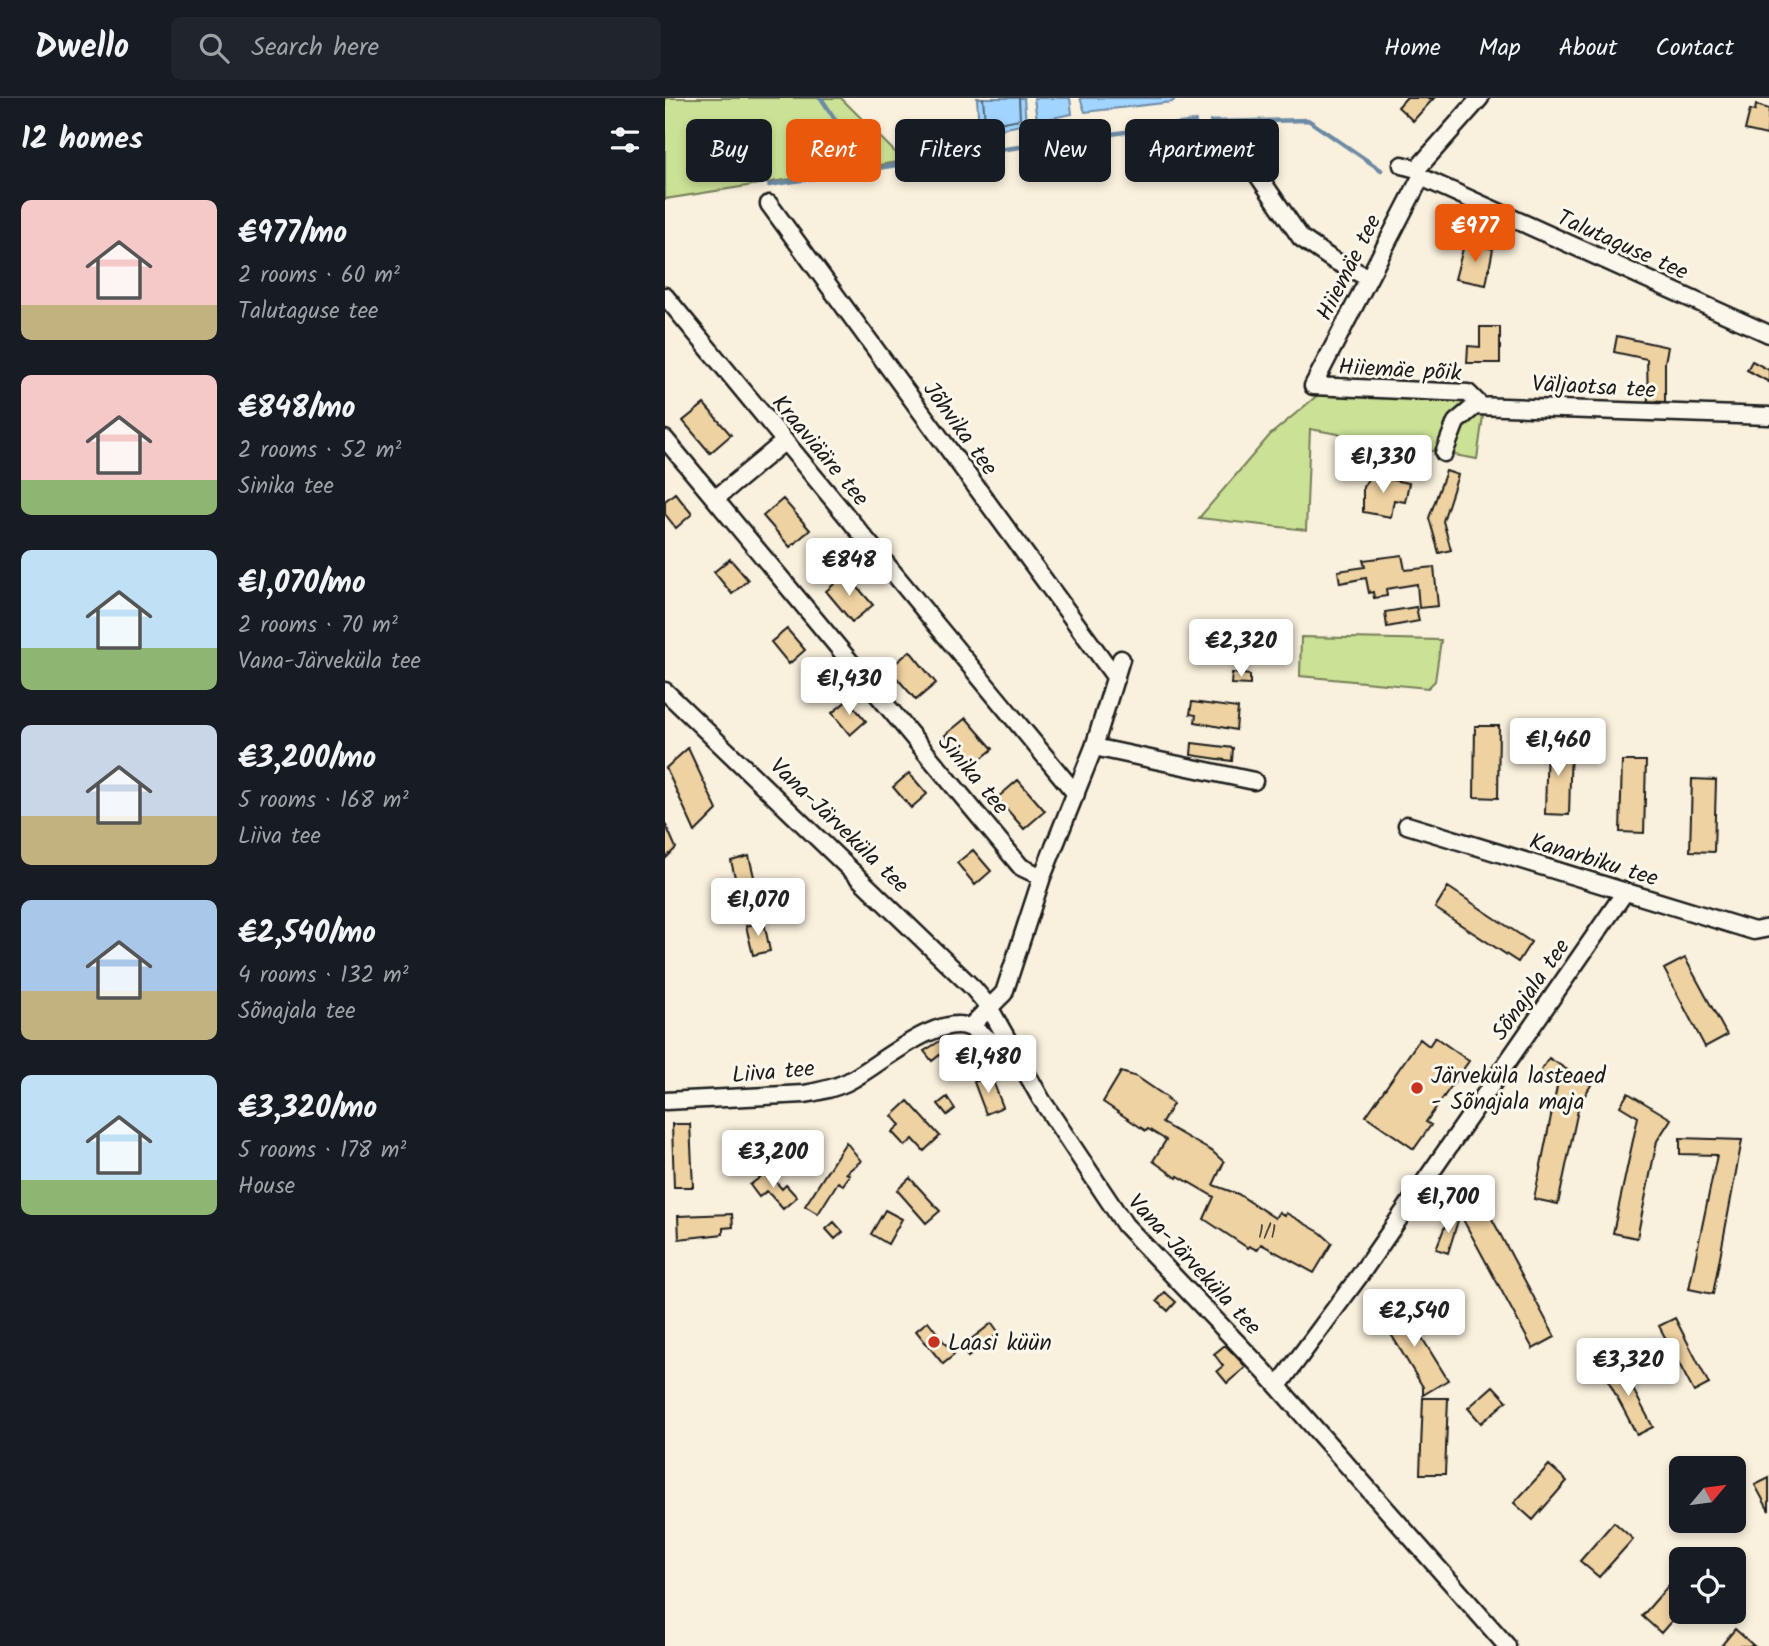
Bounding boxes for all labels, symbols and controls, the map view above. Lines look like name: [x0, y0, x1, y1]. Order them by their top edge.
search box: [171, 17, 661, 80]
text: Dwello: [35, 22, 129, 75]
text: Search here: [251, 27, 379, 69]
icon: search: [195, 29, 233, 67]
text: Home: [1384, 29, 1441, 68]
text: Map: [1479, 29, 1521, 68]
text: About: [1559, 29, 1617, 68]
text: Contact: [1655, 29, 1734, 68]
text: 12 homes: [21, 116, 143, 164]
chip: Buy: [686, 119, 772, 182]
chip: Rent: [786, 119, 881, 182]
chip: Filters: [895, 119, 1005, 182]
chip: New: [1019, 119, 1111, 182]
chip: Apartment: [1125, 119, 1279, 182]
icon: filters: [606, 121, 644, 159]
street label: Talutaguse tee: [1551, 201, 1694, 291]
pin: €977: [1434, 204, 1516, 264]
street label: Hiiemäe tee: [1308, 208, 1392, 327]
text: €977: [1451, 209, 1499, 245]
text: €977/mo: [238, 210, 347, 258]
icon: home: [77, 228, 161, 312]
text: 2 rooms · 60 m²: [238, 258, 400, 294]
text: Talutaguse tee: [238, 294, 378, 330]
street label: Hiiemäe põik: [1337, 350, 1463, 392]
street label: Väljaotsa tee: [1531, 367, 1657, 409]
street label: Jõhvika tee: [913, 374, 1006, 484]
text: €848/mo: [238, 385, 355, 433]
street label: Kraaviääre tee: [762, 387, 877, 515]
icon: home: [77, 403, 161, 487]
text: 2 rooms · 52 m²: [238, 433, 401, 469]
pin: €1,330: [1326, 436, 1440, 495]
text: €1,330: [1351, 440, 1415, 476]
text: Sinika tee: [238, 469, 334, 505]
pin: €848: [808, 538, 890, 598]
text: €848: [822, 543, 876, 579]
text: €1,070/mo: [238, 560, 366, 608]
icon: home: [77, 578, 161, 662]
text: 2 rooms · 70 m²: [238, 608, 398, 644]
pin: €2,320: [1184, 620, 1298, 679]
text: €2,320: [1205, 624, 1277, 660]
text: Vana-Järveküla tee: [238, 644, 421, 680]
pin: €1,430: [792, 658, 906, 717]
text: €1,430: [817, 662, 881, 698]
pin: €1,460: [1501, 718, 1615, 778]
text: €1,460: [1526, 723, 1590, 759]
street label: Sinika tee: [928, 727, 1017, 824]
text: €3,200/mo: [238, 735, 376, 783]
street label: Vana-Järveküla tee: [760, 750, 917, 903]
icon: home: [77, 753, 161, 837]
text: 5 rooms · 168 m²: [238, 783, 409, 819]
text: Liiva tee: [238, 819, 321, 855]
street label: Kanarbiku tee: [1524, 824, 1662, 898]
pin: €1,070: [701, 878, 815, 938]
text: €1,070: [727, 883, 789, 919]
text: €2,540/mo: [238, 910, 376, 958]
icon: home: [77, 928, 161, 1012]
street label: Sõnajala tee: [1483, 932, 1580, 1049]
text: 4 rooms · 132 m²: [238, 958, 409, 994]
text: Sõnajala tee: [238, 994, 356, 1030]
pin: €1,480: [931, 1035, 1045, 1095]
text: €1,480: [955, 1040, 1021, 1076]
street label: Liiva tee: [730, 1051, 816, 1095]
place label: Järveküla lasteaed - Sõnajala maja: [1431, 1059, 1606, 1121]
marker: Järveküla lasteaed - Sõnajala maja: [1409, 1080, 1425, 1096]
text: €3,320/mo: [238, 1085, 377, 1133]
icon: home: [77, 1103, 161, 1187]
pin: €3,200: [716, 1130, 830, 1190]
text: 5 rooms · 178 m²: [238, 1133, 406, 1169]
text: €3,200: [738, 1135, 808, 1171]
text: House: [238, 1169, 295, 1205]
pin: €1,700: [1391, 1176, 1505, 1235]
text: €1,700: [1417, 1180, 1479, 1216]
street label: Vana-Järveküla tee: [1118, 1186, 1269, 1345]
house number: 1/1: [1258, 1218, 1276, 1248]
pin: €2,540: [1357, 1290, 1471, 1349]
text: €2,540: [1379, 1294, 1449, 1330]
place label: Laasi küün: [948, 1326, 1052, 1362]
marker: Laasi küün: [926, 1334, 942, 1350]
pin: €3,320: [1571, 1338, 1685, 1398]
text: €3,320: [1593, 1343, 1663, 1379]
north arrow: [1669, 1456, 1747, 1533]
map controls: [1669, 1456, 1746, 1624]
button: locate: [1669, 1547, 1746, 1624]

